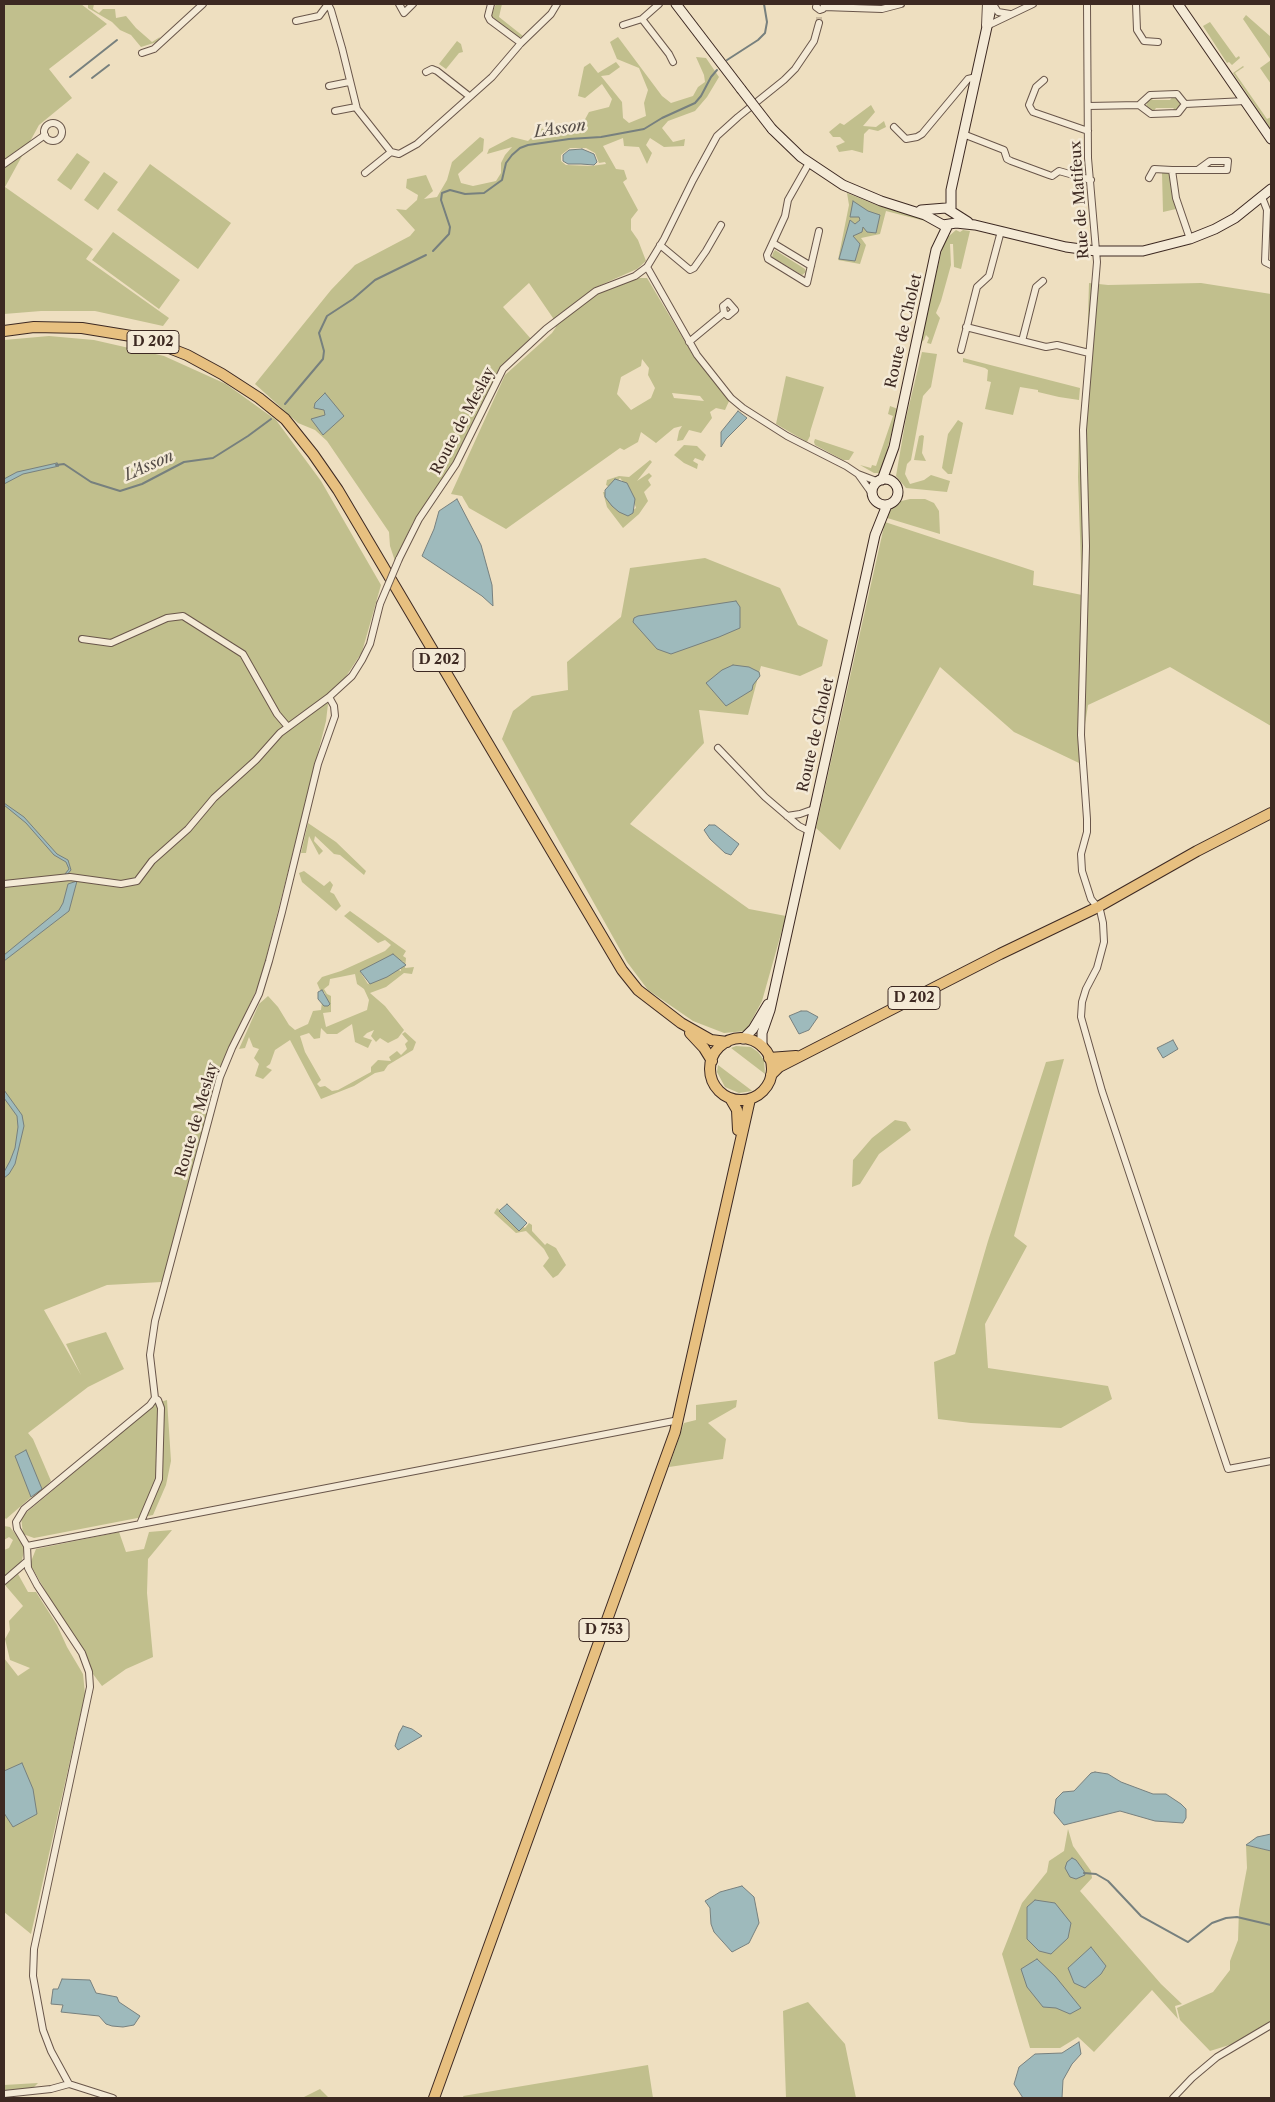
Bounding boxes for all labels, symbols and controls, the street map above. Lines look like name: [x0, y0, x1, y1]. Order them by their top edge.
water label: L'Asson: [533, 116, 587, 142]
street label: Rue de Matifeux: [1067, 140, 1093, 260]
street label: Route de Cholet: [882, 272, 926, 390]
road number: D 202: [127, 331, 179, 354]
street label: Route de Meslay: [427, 364, 499, 478]
water label: L'Asson: [121, 447, 177, 485]
road number: D 202: [413, 648, 465, 672]
street label: Route de Cholet: [794, 676, 838, 794]
road number: D 202: [888, 986, 940, 1010]
street label: Route de Meslay: [172, 1061, 222, 1179]
road number: D 753: [579, 1618, 629, 1642]

